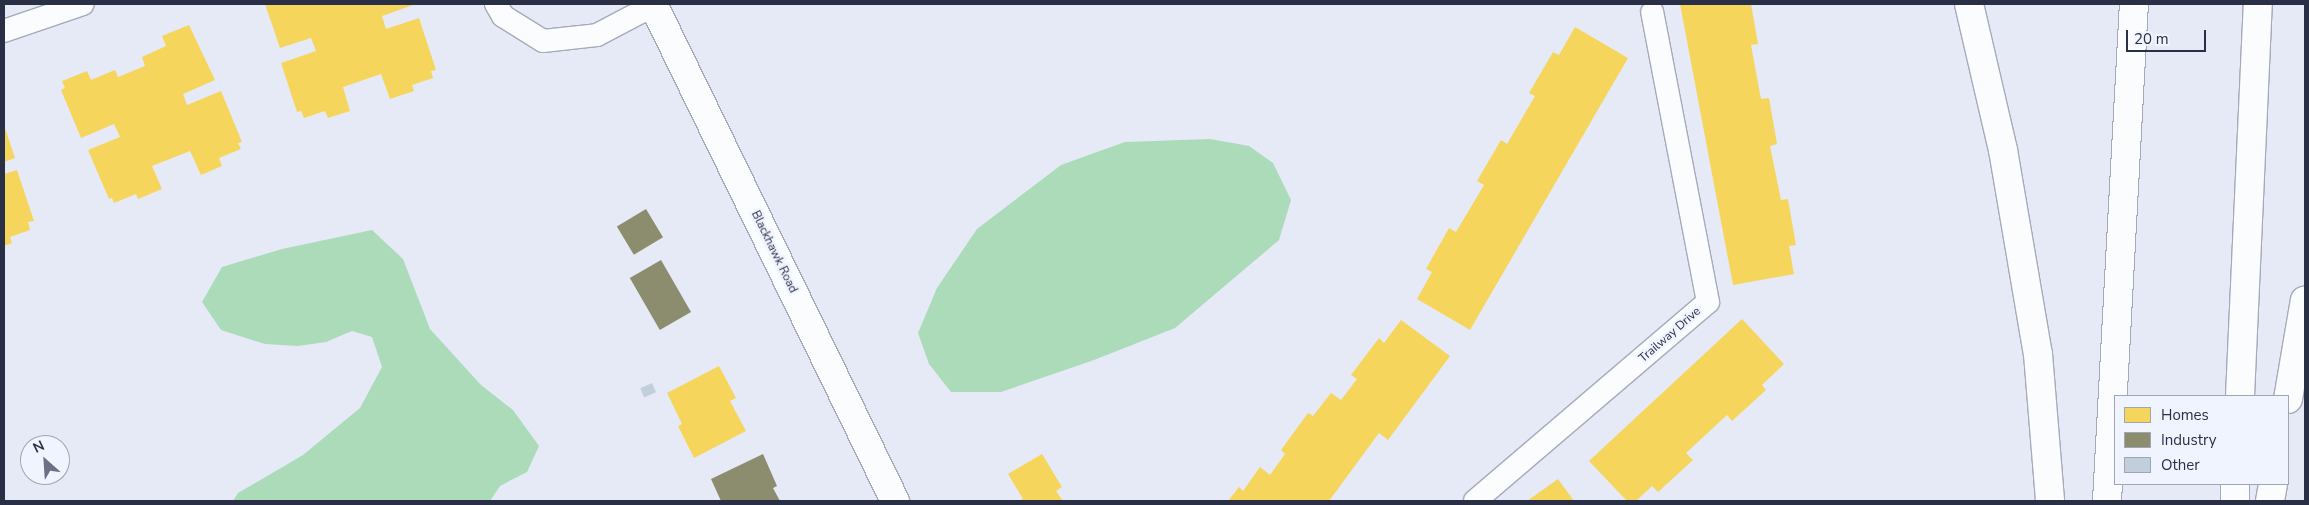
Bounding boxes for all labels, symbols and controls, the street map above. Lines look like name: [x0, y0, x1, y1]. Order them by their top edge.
scale bar: [2129, 20, 2209, 52]
text: 20 m: [2134, 29, 2169, 49]
street label: Blackhawk Road: [748, 208, 800, 296]
street label: Trailway Drive: [1636, 304, 1704, 366]
legend: [2114, 395, 2289, 485]
text: Homes: [2161, 405, 2209, 425]
text: Industry: [2161, 430, 2216, 450]
north arrow: [20, 435, 70, 485]
text: N: [30, 436, 48, 458]
text: Other: [2161, 455, 2200, 475]

